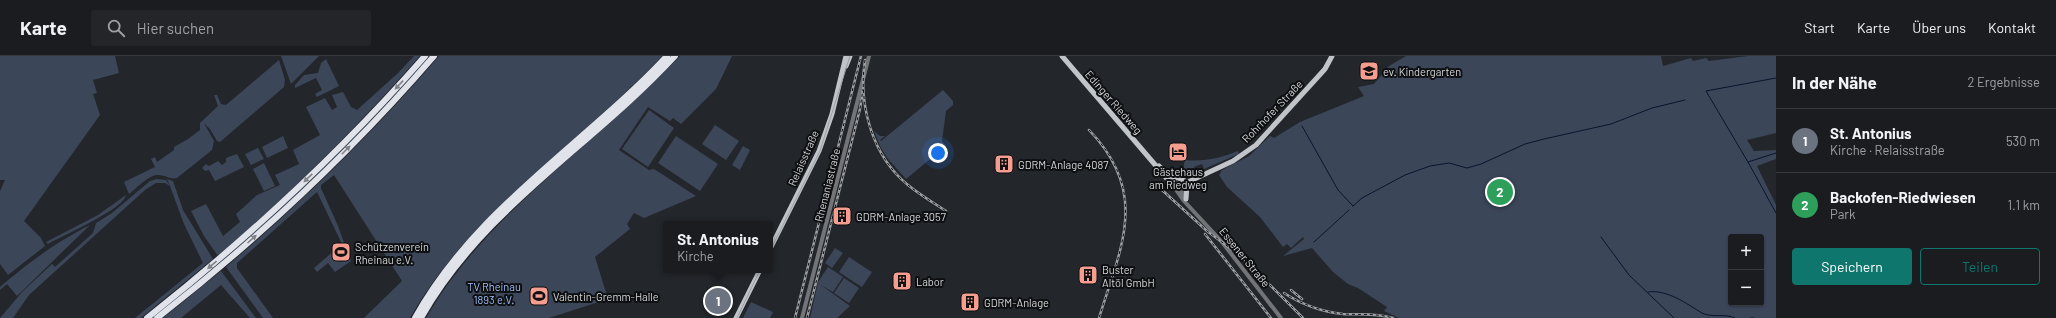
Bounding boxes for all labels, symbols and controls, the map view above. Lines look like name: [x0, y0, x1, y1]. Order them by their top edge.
search box: [91, 10, 371, 46]
text: Karte: [20, 16, 67, 39]
icon: search: [105, 17, 127, 39]
text: Hier suchen: [137, 19, 214, 37]
text: Start: [1804, 19, 1835, 36]
text: Karte: [1857, 19, 1890, 36]
text: Über uns: [1912, 19, 1966, 36]
text: Kontakt: [1988, 19, 2036, 36]
school or university icon: ev. Kindergarten: [1358, 60, 1380, 82]
place label: ev. Kindergarten: [1383, 65, 1461, 78]
street label: Edinger Riedweg: [1083, 67, 1145, 137]
text: In der Nähe: [1792, 72, 1877, 92]
text: 2 Ergebnisse: [1967, 74, 2040, 90]
street label: Rohrhofer Straße: [1239, 77, 1305, 145]
one-way arrow: [394, 80, 404, 90]
text: St. Antonius: [1830, 124, 1912, 142]
street label: Relaisstraße: [785, 128, 821, 188]
text: 1: [1803, 133, 1807, 149]
text: 530 m: [2006, 133, 2040, 149]
hotel icon: Gästehaus am Riedweg: [1167, 141, 1189, 163]
text: Kirche · Relaisstraße: [1830, 142, 1945, 158]
your location: [928, 143, 948, 163]
one-way arrow: [341, 145, 351, 155]
street label: Rhenaniastraße: [812, 147, 842, 223]
building icon: GDRM-Anlage 4087: [993, 153, 1015, 175]
place label: GDRM-Anlage 4087: [1018, 158, 1108, 171]
place label: Gästehaus am Riedweg: [1149, 165, 1207, 191]
one-way arrow: [303, 173, 313, 183]
pin: 2: [1487, 177, 1513, 207]
text: Backofen-Riedwiesen: [1830, 188, 1976, 206]
text: 2: [1801, 197, 1809, 213]
text: 1.1 km: [2007, 197, 2040, 213]
building icon: GDRM-Anlage 3057: [831, 205, 853, 227]
text: Park: [1830, 206, 1856, 222]
place label: GDRM-Anlage 3057: [856, 210, 946, 223]
popup: [663, 221, 773, 273]
street label: Essener Straße: [1217, 225, 1273, 290]
text: St. Antonius: [677, 230, 759, 248]
map controls: [1728, 234, 1764, 306]
button: +: [1728, 234, 1764, 270]
one-way arrow: [247, 235, 257, 244]
place label: Schützenverein Rheinau e.V.: [355, 240, 429, 266]
sports icon: Schützenverein Rheinau e.V.: [330, 241, 352, 263]
text: Kirche: [677, 248, 714, 264]
button: Speichern: [1792, 248, 1912, 285]
button: Teilen: [1920, 248, 2040, 285]
one-way arrow: [207, 261, 217, 270]
place label: Buster Altöl GmbH: [1102, 263, 1155, 289]
building icon: Buster Altöl GmbH: [1077, 264, 1099, 286]
building icon: Labor: [891, 270, 913, 292]
button: −: [1728, 270, 1764, 306]
place label: Labor: [916, 275, 944, 288]
park label: TV Rheinau 1893 e.V.: [467, 280, 521, 306]
sports icon: Valentin-Gremm-Halle: [528, 285, 550, 307]
pin: 1: [705, 286, 731, 316]
place label: Valentin-Gremm-Halle: [553, 290, 659, 303]
building icon: GDRM-Anlage: [959, 291, 981, 313]
place label: GDRM-Anlage: [984, 296, 1049, 309]

